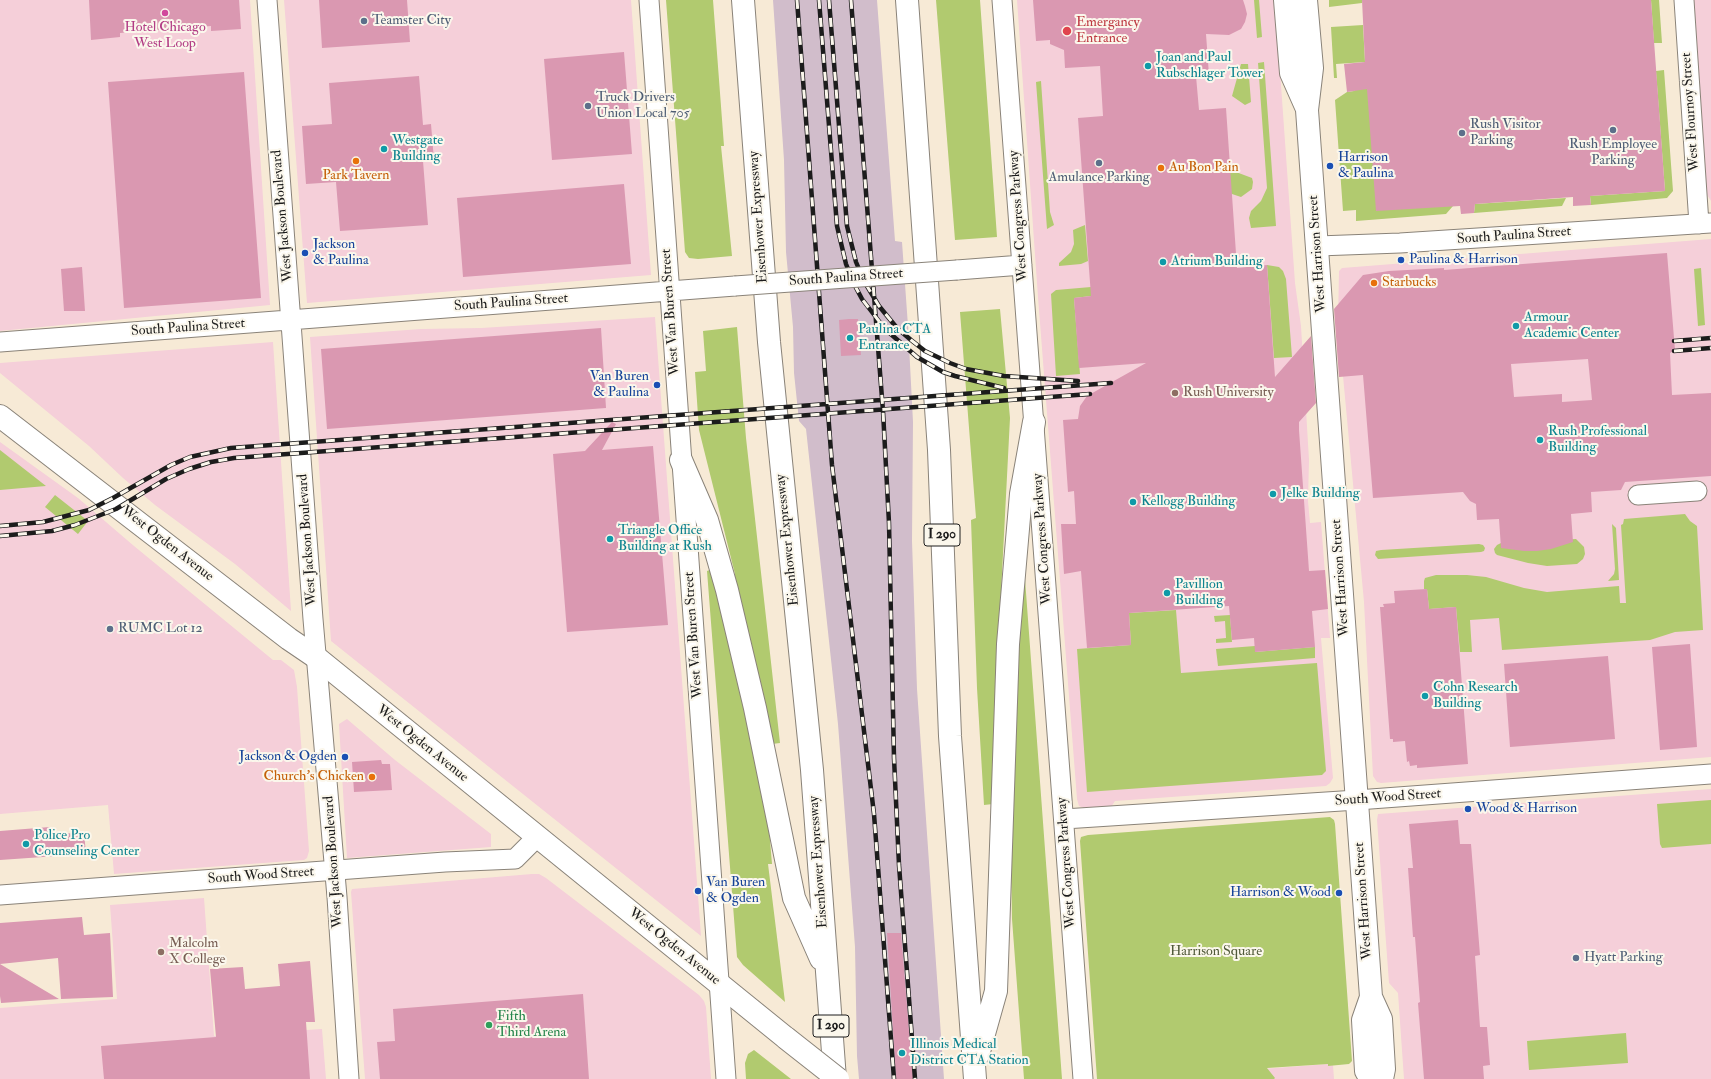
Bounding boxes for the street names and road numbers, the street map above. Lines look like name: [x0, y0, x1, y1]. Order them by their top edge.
street label: West Flournoy Street: [1678, 52, 1704, 172]
street label: West Jackson Boulevard: [269, 149, 297, 283]
street label: Eisenhower Expressway: [746, 150, 772, 284]
street label: West Congress Parkway: [1006, 150, 1032, 282]
street label: West Harrison Street: [1306, 195, 1330, 313]
street label: South Paulina Street: [1456, 224, 1572, 248]
street label: West Van Buren Street: [658, 248, 684, 376]
street label: South Paulina Street: [788, 266, 904, 290]
street label: South Paulina Street: [453, 291, 569, 315]
street label: South Paulina Street: [130, 316, 246, 340]
street label: West Jackson Boulevard: [295, 473, 321, 607]
street label: Eisenhower Expressway: [773, 473, 803, 607]
street label: West Congress Parkway: [1030, 473, 1056, 605]
street label: West Ogden Avenue: [117, 503, 217, 585]
street label: West Harrison Street: [1329, 519, 1353, 637]
road number: I 290: [924, 524, 960, 546]
street label: West Van Buren Street: [681, 571, 707, 699]
street label: West Ogden Avenue: [373, 702, 471, 786]
street label: South Wood Street: [1334, 786, 1442, 810]
street label: West Jackson Boulevard: [321, 795, 347, 929]
street label: Eisenhower Expressway: [806, 795, 832, 929]
street label: West Congress Parkway: [1054, 797, 1080, 929]
street label: West Harrison Street: [1352, 842, 1376, 960]
street label: South Wood Street: [207, 864, 315, 888]
street label: West Ogden Avenue: [625, 905, 723, 989]
road number: I 290: [813, 1015, 849, 1037]

